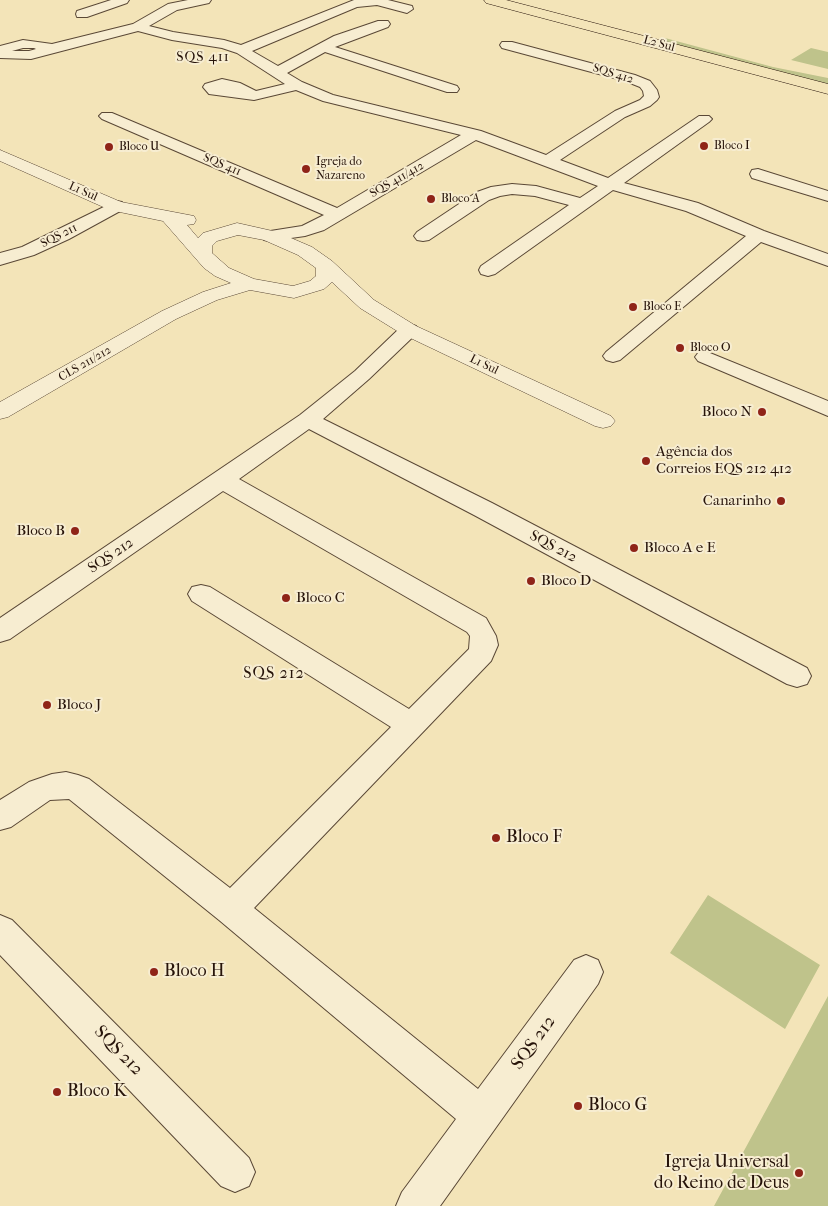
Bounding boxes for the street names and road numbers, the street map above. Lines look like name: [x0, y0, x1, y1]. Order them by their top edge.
street label: L2 Sul: [642, 33, 676, 55]
street label: SQS 412: [591, 61, 635, 87]
street label: SQS 411: [201, 151, 243, 179]
street label: SQS 411/412: [367, 159, 427, 201]
street label: L1 Sul: [66, 179, 100, 205]
street label: SQS 211: [38, 221, 80, 251]
street label: CLS 211/212: [56, 343, 114, 385]
street label: L1 Sul: [467, 352, 501, 378]
street label: SQS 212: [526, 527, 580, 567]
street label: SQS 212: [85, 534, 137, 578]
street label: SQS 212: [507, 1012, 561, 1074]
street label: SQS 212: [89, 1021, 147, 1081]

